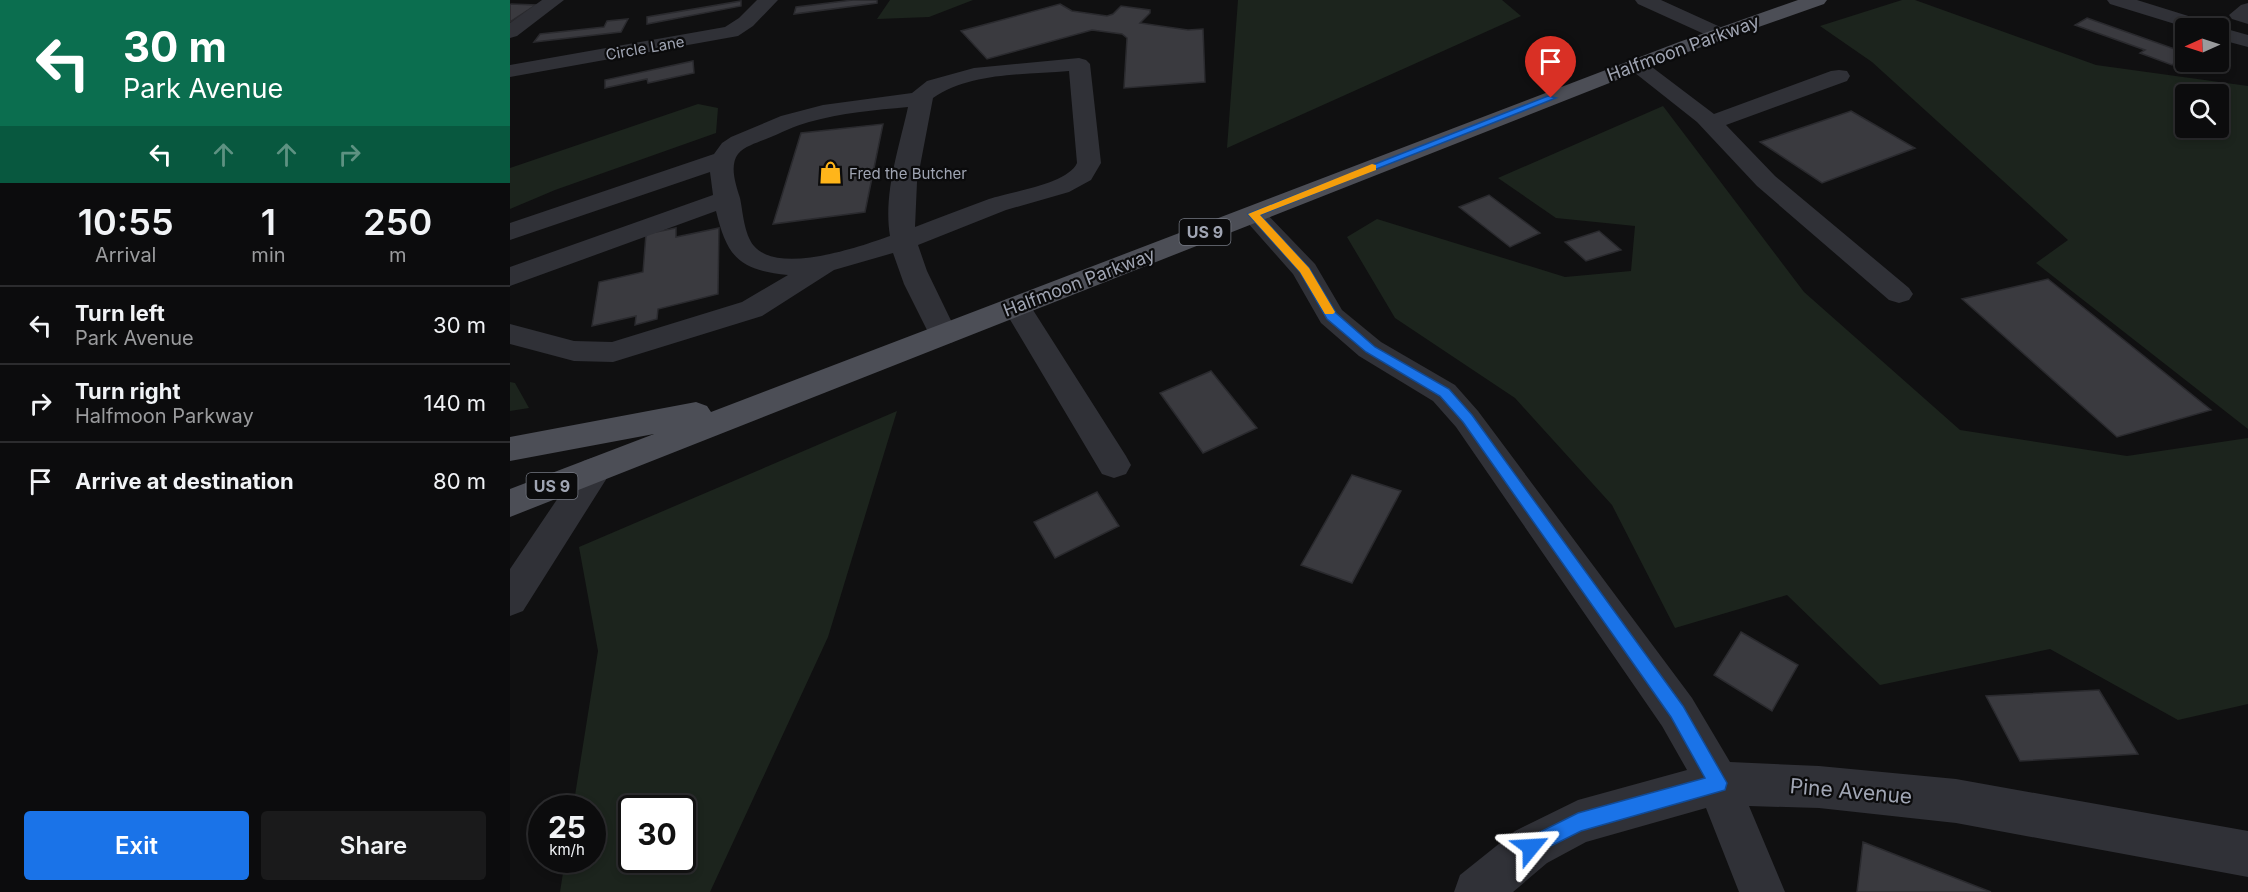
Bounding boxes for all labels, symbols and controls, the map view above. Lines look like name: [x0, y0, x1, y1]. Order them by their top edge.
street label: Halfmoon Parkway: [1604, 11, 1762, 85]
north arrow: [2175, 18, 2229, 72]
map controls: [2175, 18, 2229, 138]
text: 30 m: [123, 21, 227, 72]
icon: left: [24, 24, 102, 102]
street label: Circle Lane: [604, 32, 686, 64]
pin: [1525, 36, 1576, 98]
icon: arrive: [1534, 45, 1567, 78]
text: Park Avenue: [123, 72, 283, 105]
button: search: [2175, 84, 2229, 138]
icon: left: [144, 138, 177, 171]
icon: ahead: [207, 138, 240, 171]
icon: ahead: [270, 138, 303, 171]
icon: right: [333, 138, 366, 171]
shop icon: Fred the Butcher: [818, 160, 844, 186]
place label: Fred the Butcher: [849, 164, 967, 183]
text: 10:55: [78, 200, 174, 244]
text: 1: [261, 200, 276, 244]
text: 250: [363, 200, 432, 244]
road number: US 9: [1180, 219, 1230, 245]
text: Arrival: [95, 243, 156, 267]
text: min: [251, 243, 286, 267]
text: m: [389, 243, 407, 267]
street label: Halfmoon Parkway: [1000, 243, 1158, 321]
text: Turn left: [75, 300, 165, 326]
icon: left: [24, 309, 57, 342]
text: 30 m: [433, 312, 486, 338]
text: Park Avenue: [75, 326, 194, 350]
text: Turn right: [75, 378, 181, 404]
icon: right: [24, 387, 57, 420]
text: 140 m: [424, 390, 486, 416]
text: Halfmoon Parkway: [75, 404, 254, 428]
icon: arrive: [24, 465, 57, 498]
text: Arrive at destination: [75, 468, 294, 494]
text: 80 m: [433, 468, 486, 494]
road number: US 9: [526, 473, 578, 499]
street label: Pine Avenue: [1789, 773, 1913, 809]
speed limit sign: 30: [618, 795, 696, 873]
text: 25: [548, 809, 586, 845]
button: Exit: [24, 811, 249, 880]
button: Share: [261, 811, 486, 880]
position arrow: [1499, 815, 1563, 879]
text: km/h: [549, 840, 585, 859]

